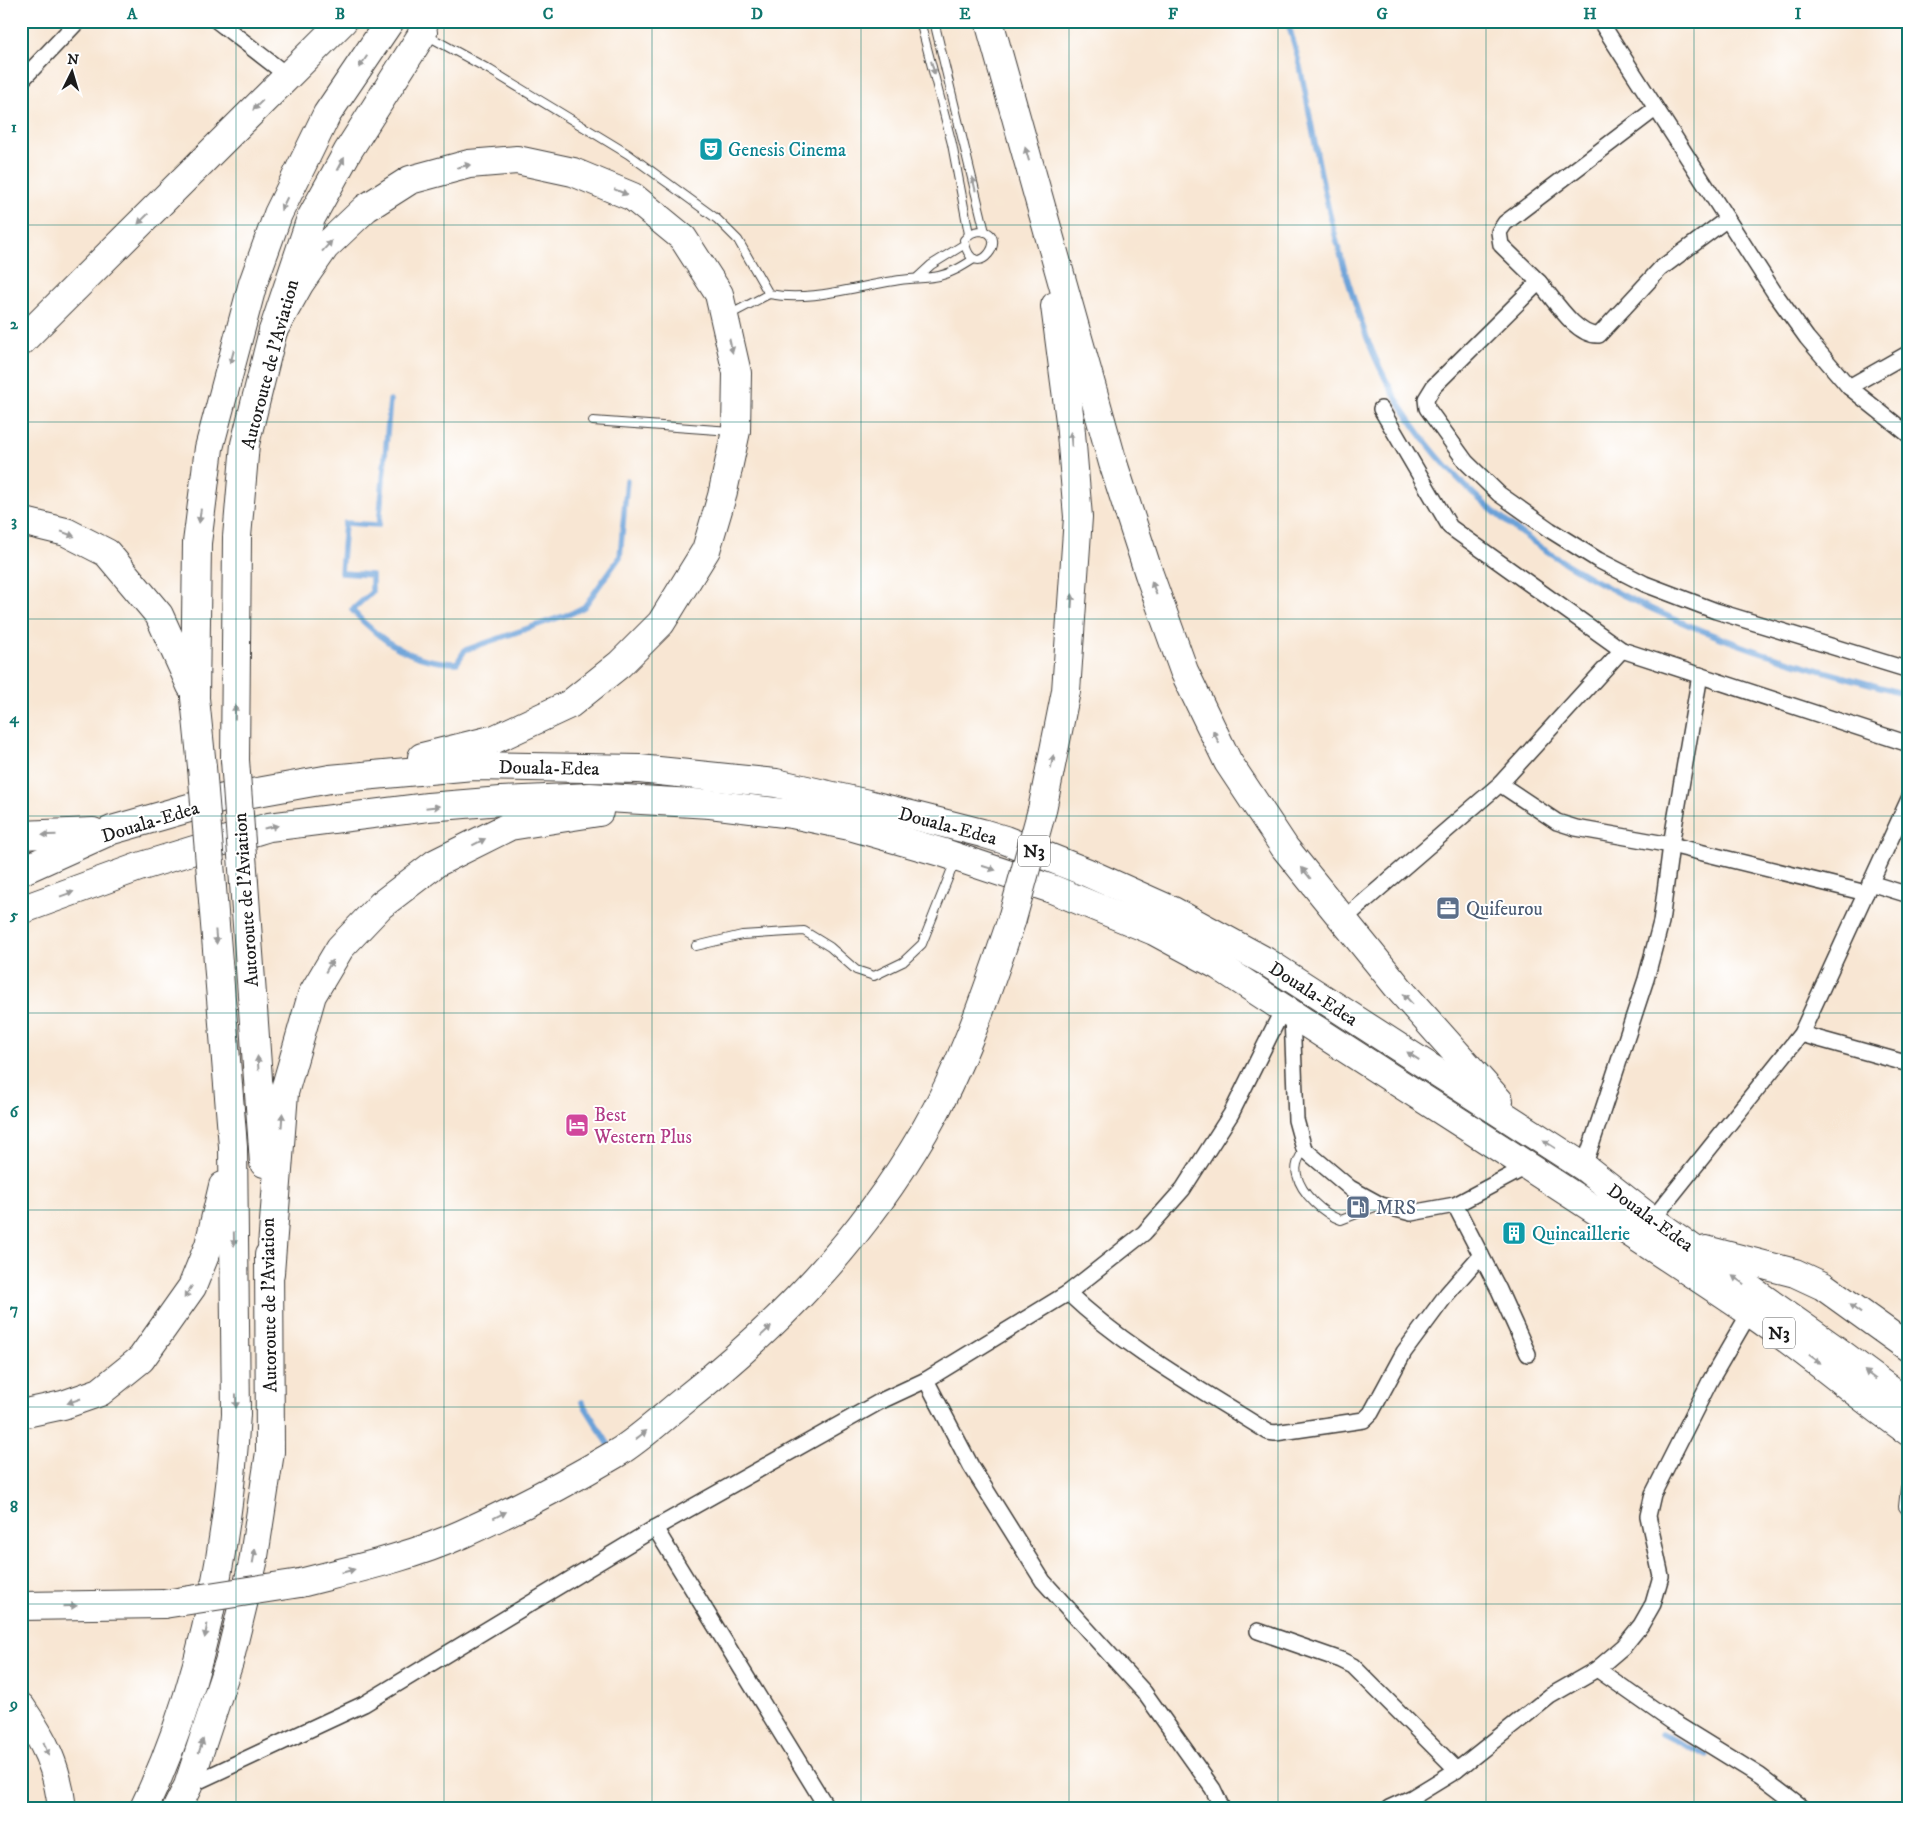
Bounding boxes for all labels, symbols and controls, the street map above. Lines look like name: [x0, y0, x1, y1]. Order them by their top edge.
text: A: [126, 4, 138, 24]
text: B: [335, 4, 345, 24]
text: C: [543, 4, 553, 24]
text: D: [751, 4, 763, 24]
text: E: [959, 4, 971, 24]
text: F: [1168, 4, 1178, 24]
text: G: [1376, 4, 1388, 24]
text: H: [1583, 4, 1597, 24]
text: I: [1795, 4, 1802, 24]
north arrow: [48, 48, 98, 98]
text: N: [67, 51, 80, 70]
one-way arrow: [358, 55, 367, 68]
one-way arrow: [929, 61, 937, 76]
one-way arrow: [253, 98, 265, 110]
text: 1: [11, 117, 17, 137]
theatre icon: Genesis Cinema: [698, 136, 724, 162]
place label: Genesis Cinema: [728, 139, 846, 162]
one-way arrow: [1022, 146, 1030, 161]
one-way arrow: [337, 157, 345, 172]
one-way arrow: [456, 162, 471, 170]
one-way arrow: [970, 177, 978, 192]
one-way arrow: [614, 188, 629, 196]
one-way arrow: [280, 196, 288, 211]
one-way arrow: [137, 213, 149, 225]
one-way arrow: [321, 239, 332, 252]
street label: Autoroute de l'Aviation: [237, 277, 304, 452]
text: 2: [10, 314, 19, 334]
one-way arrow: [727, 338, 735, 353]
one-way arrow: [228, 350, 236, 365]
one-way arrow: [1067, 431, 1075, 447]
one-way arrow: [196, 509, 204, 525]
text: 3: [11, 511, 17, 531]
one-way arrow: [61, 530, 76, 538]
one-way arrow: [1150, 580, 1157, 595]
one-way arrow: [1068, 593, 1076, 609]
one-way arrow: [231, 703, 239, 719]
text: 4: [8, 708, 19, 728]
one-way arrow: [1212, 730, 1220, 744]
one-way arrow: [1048, 754, 1056, 770]
street label: Douala-Edea: [498, 756, 600, 781]
street label: Douala-Edea: [99, 797, 202, 848]
street label: Douala-Edea: [896, 802, 999, 851]
one-way arrow: [425, 803, 441, 811]
street label: Autoroute de l'Aviation: [229, 812, 264, 988]
one-way arrow: [264, 823, 280, 831]
one-way arrow: [41, 831, 57, 839]
road number: N3: [1018, 836, 1050, 866]
one-way arrow: [472, 838, 486, 846]
one-way arrow: [982, 864, 997, 872]
one-way arrow: [1300, 866, 1311, 879]
one-way arrow: [60, 889, 74, 897]
office icon: Quifeurou: [1435, 895, 1461, 921]
place label: Quifeurou: [1466, 898, 1543, 921]
text: 5: [9, 905, 18, 925]
one-way arrow: [212, 929, 220, 945]
street label: Douala-Edea: [1265, 957, 1362, 1031]
one-way arrow: [325, 960, 334, 973]
one-way arrow: [1402, 993, 1414, 1005]
one-way arrow: [1406, 1052, 1419, 1061]
one-way arrow: [253, 1055, 261, 1071]
text: 6: [10, 1102, 20, 1122]
place label: Best Western Plus: [593, 1104, 692, 1149]
one-way arrow: [278, 1112, 286, 1128]
hotel icon: Best Western Plus: [564, 1112, 590, 1138]
one-way arrow: [1543, 1140, 1556, 1149]
street label: Douala-Edea: [1602, 1179, 1698, 1257]
fuel station icon: MRS: [1345, 1194, 1371, 1220]
place label: MRS: [1376, 1197, 1416, 1220]
street label: Autoroute de l'Aviation: [256, 1217, 283, 1392]
building icon: Quincaillerie: [1501, 1220, 1527, 1246]
place label: Quincaillerie: [1532, 1223, 1630, 1246]
one-way arrow: [230, 1231, 238, 1247]
one-way arrow: [1731, 1275, 1745, 1285]
one-way arrow: [184, 1286, 193, 1299]
text: 7: [10, 1299, 18, 1319]
one-way arrow: [1848, 1304, 1862, 1314]
road number: N3: [1763, 1318, 1795, 1349]
one-way arrow: [759, 1325, 771, 1337]
one-way arrow: [1808, 1354, 1822, 1364]
one-way arrow: [1863, 1370, 1877, 1380]
one-way arrow: [232, 1393, 240, 1409]
one-way arrow: [66, 1398, 81, 1406]
one-way arrow: [634, 1429, 647, 1440]
text: 8: [10, 1497, 18, 1517]
one-way arrow: [492, 1511, 507, 1519]
one-way arrow: [250, 1548, 258, 1564]
one-way arrow: [340, 1567, 355, 1575]
one-way arrow: [62, 1602, 78, 1610]
one-way arrow: [202, 1624, 210, 1639]
text: 9: [9, 1694, 18, 1714]
one-way arrow: [198, 1739, 206, 1754]
one-way arrow: [43, 1741, 50, 1756]

